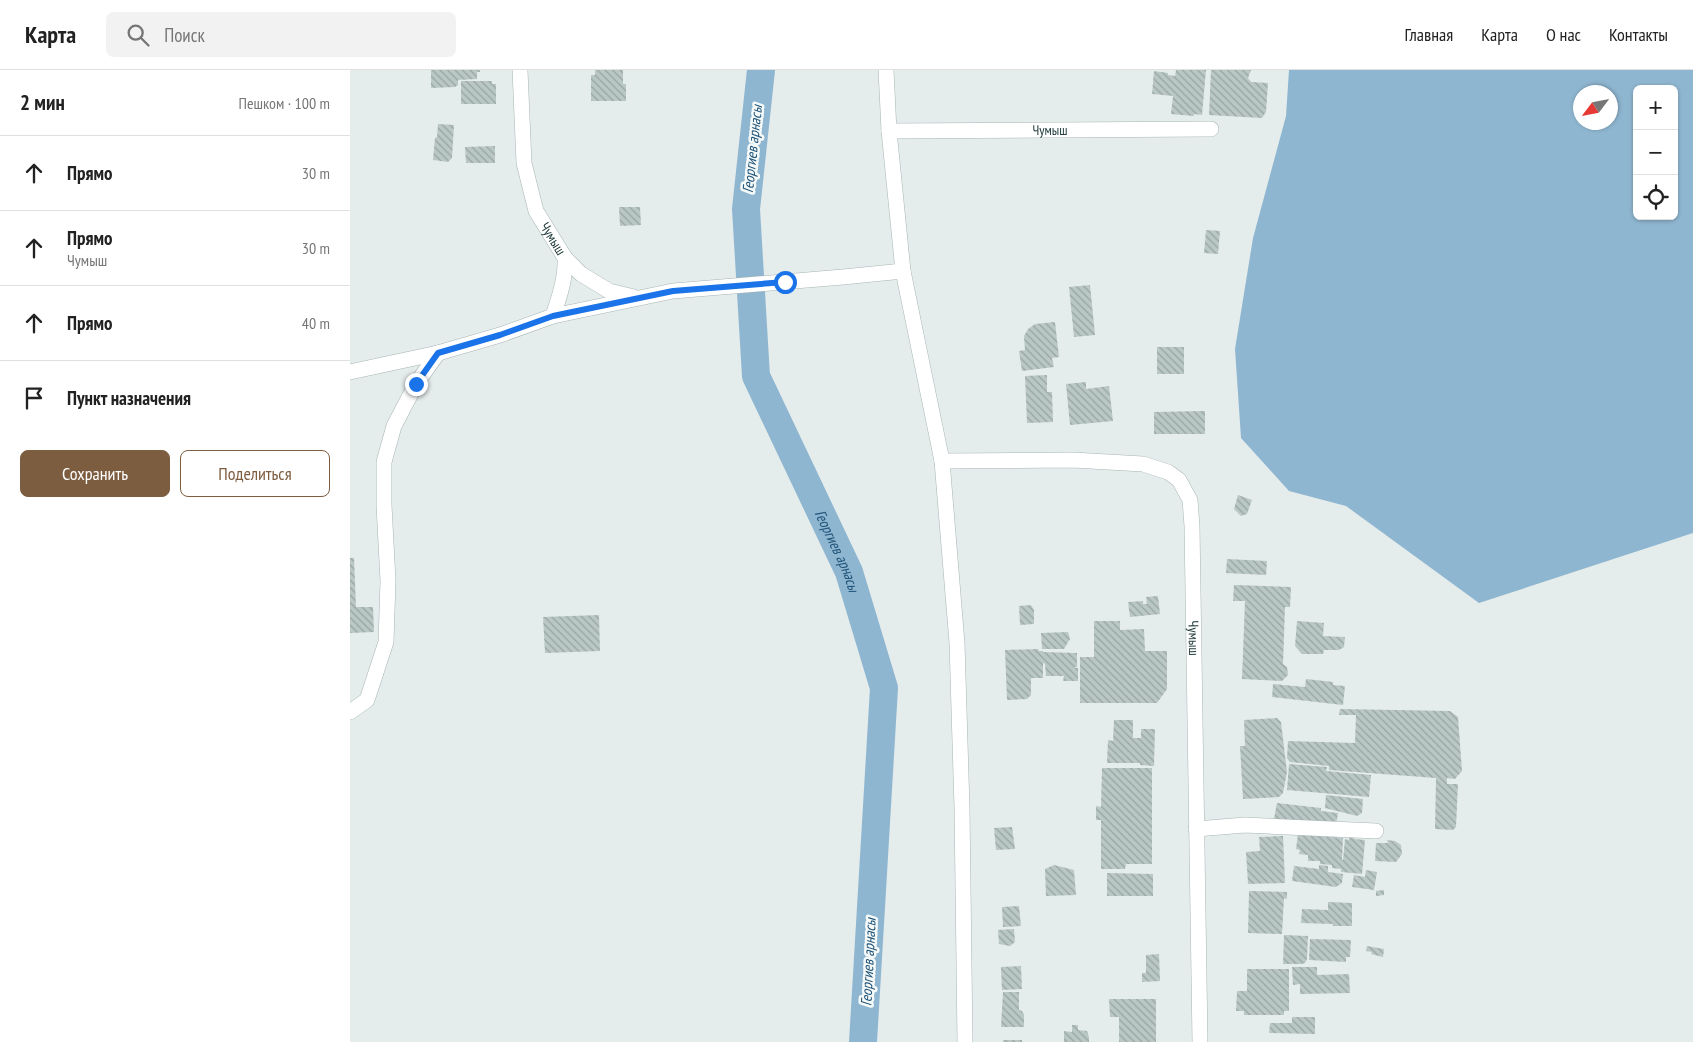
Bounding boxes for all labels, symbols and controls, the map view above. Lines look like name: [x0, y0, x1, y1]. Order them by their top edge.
search box: [106, 12, 456, 57]
text: Карта: [25, 19, 76, 50]
icon: search: [124, 21, 152, 49]
text: Поиск: [164, 23, 205, 47]
text: Главная: [1405, 23, 1453, 46]
text: Карта: [1481, 23, 1518, 46]
text: О нас: [1546, 23, 1581, 46]
text: Контакты: [1609, 23, 1668, 46]
north arrow: [1573, 85, 1618, 130]
map controls: [1633, 85, 1678, 220]
button: +: [1633, 85, 1678, 130]
text: 2 мин: [20, 89, 65, 116]
text: Пешком · 100 m: [239, 93, 330, 113]
water label: Георгиев арнасы: [738, 102, 766, 194]
street label: Чумыш: [1032, 121, 1068, 139]
button: −: [1633, 130, 1678, 175]
icon: ahead: [20, 159, 48, 187]
text: Прямо: [67, 161, 112, 185]
text: 30 m: [302, 163, 330, 183]
button: locate: [1633, 175, 1678, 220]
street label: Чумыш: [536, 219, 570, 258]
text: Прямо: [67, 226, 112, 250]
icon: ahead: [20, 234, 48, 262]
text: 30 m: [302, 238, 330, 258]
text: Чумыш: [67, 250, 107, 270]
route start: [774, 271, 797, 294]
icon: ahead: [20, 309, 48, 337]
text: Прямо: [67, 311, 112, 335]
text: 40 m: [302, 313, 330, 333]
route end: [405, 373, 428, 396]
icon: arrive: [20, 384, 48, 412]
text: Пункт назначения: [67, 386, 191, 410]
button: Сохранить: [20, 450, 170, 497]
button: Поделиться: [180, 450, 330, 497]
water label: Георгиев арнасы: [811, 506, 864, 596]
street label: Чумыш: [1184, 620, 1203, 656]
water label: Георгиев арнасы: [856, 916, 880, 1006]

